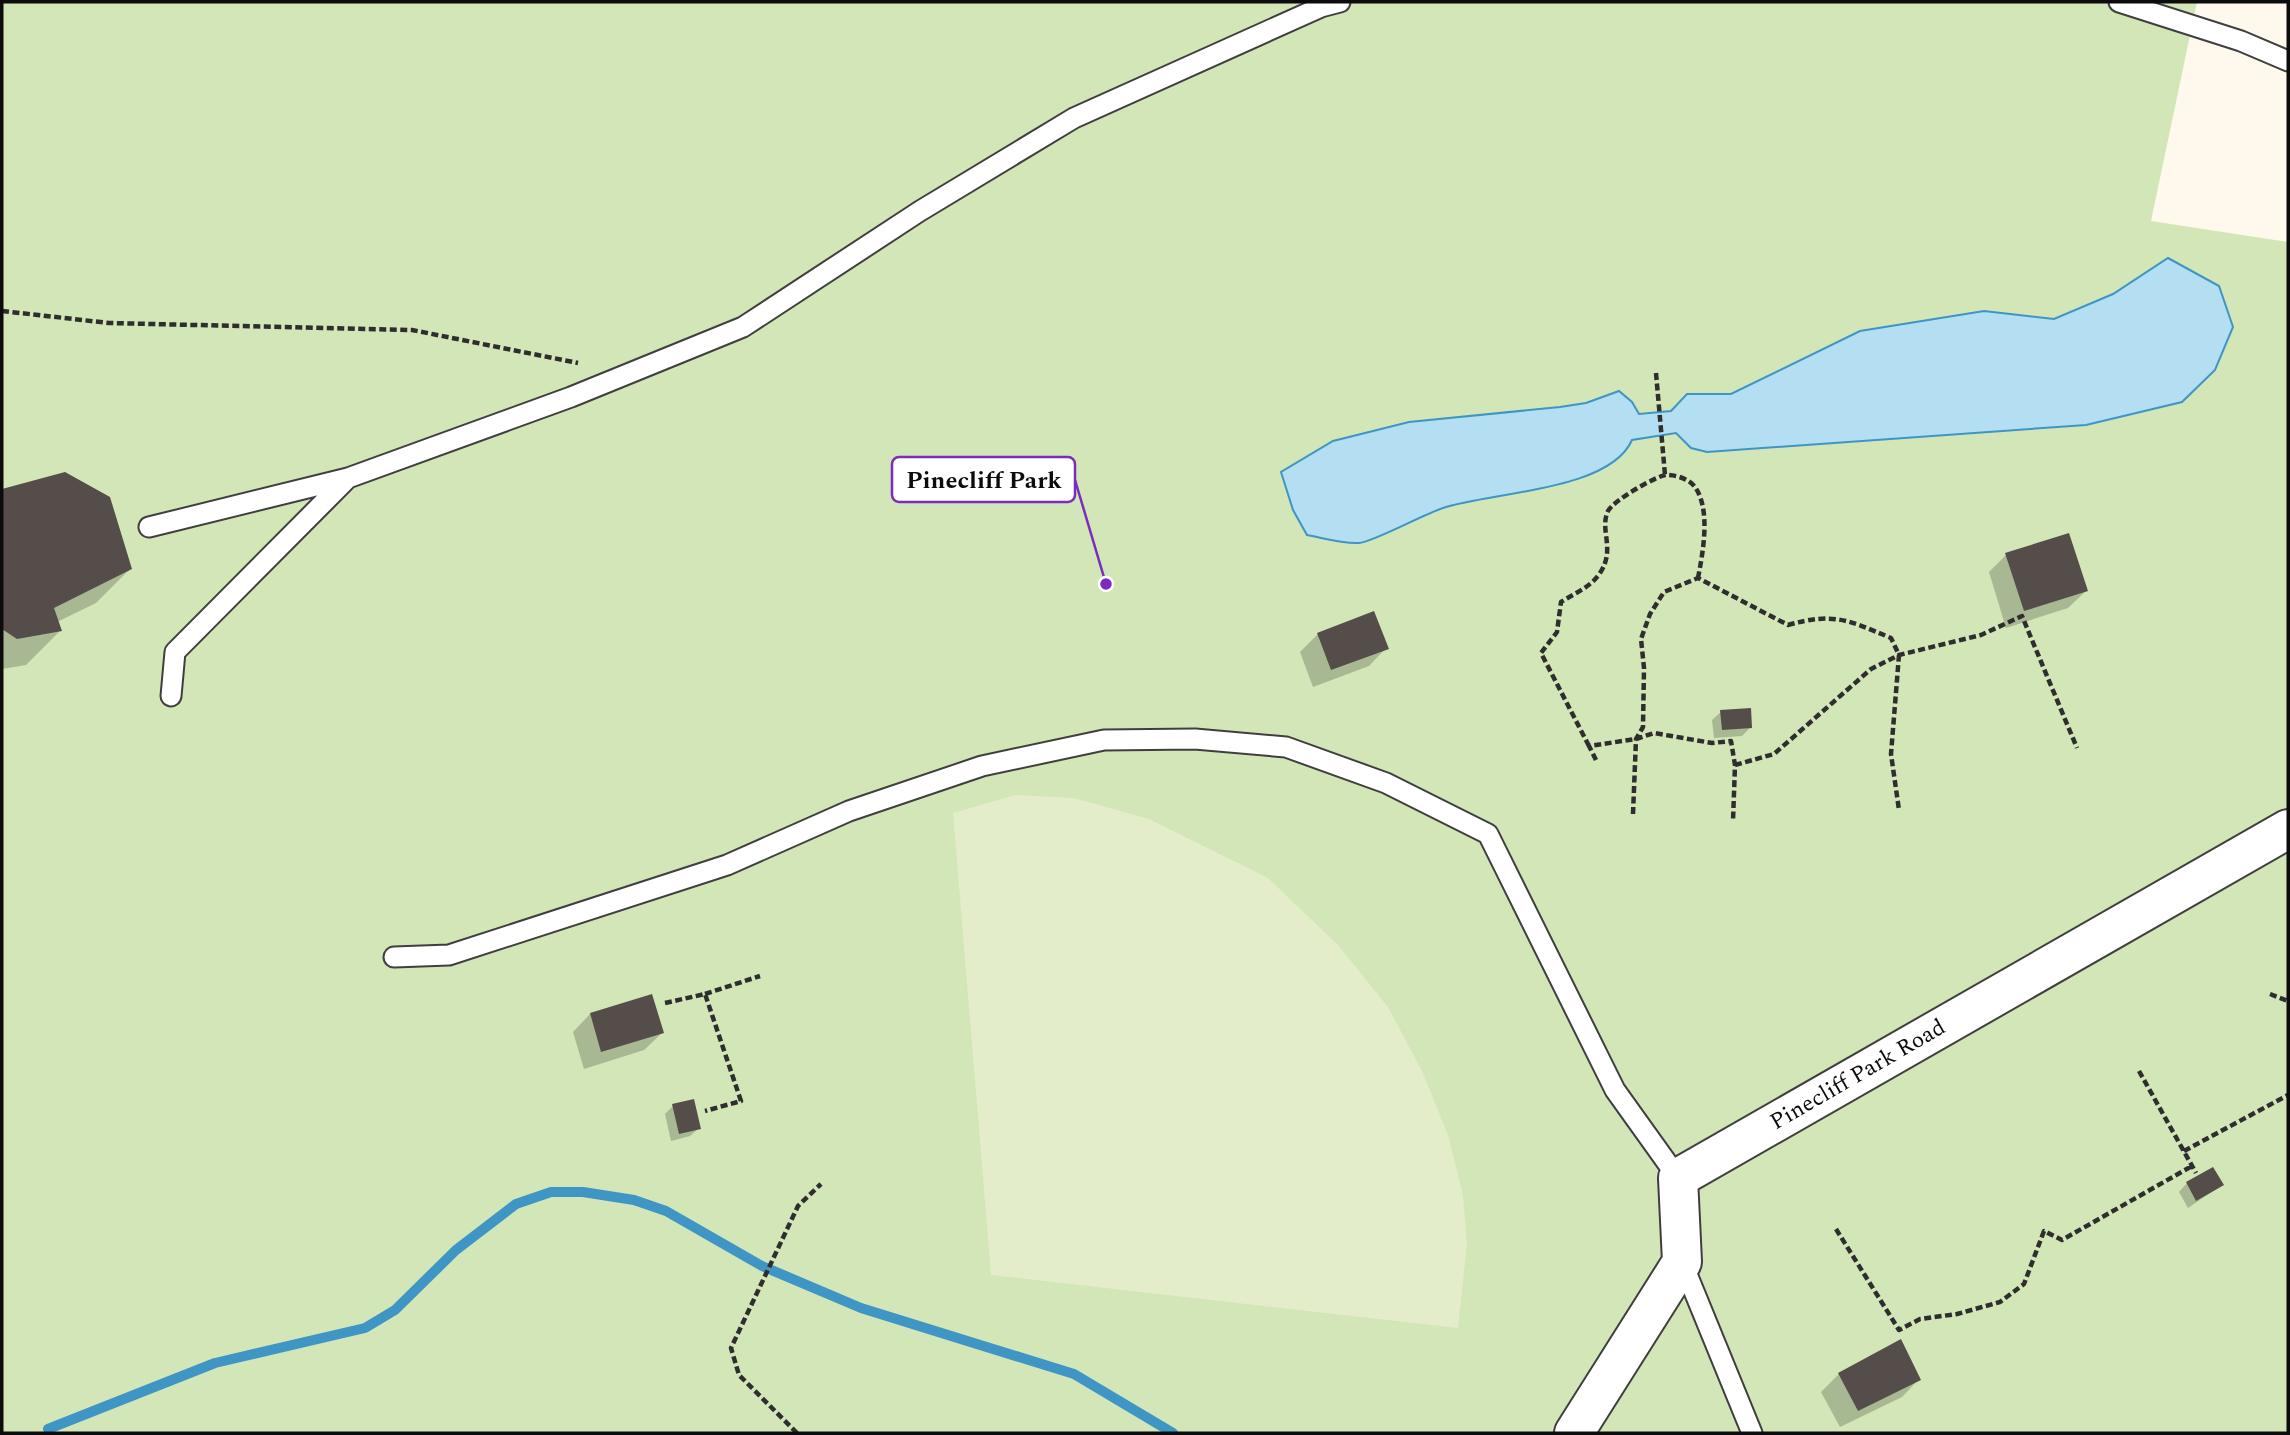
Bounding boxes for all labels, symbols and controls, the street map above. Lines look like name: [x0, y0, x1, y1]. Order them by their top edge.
callout: Pinecliff Park: [892, 457, 1075, 502]
text: Pinecliff Park: [906, 463, 1062, 499]
street label: Pinecliff Park Road: [1764, 1010, 1953, 1140]

